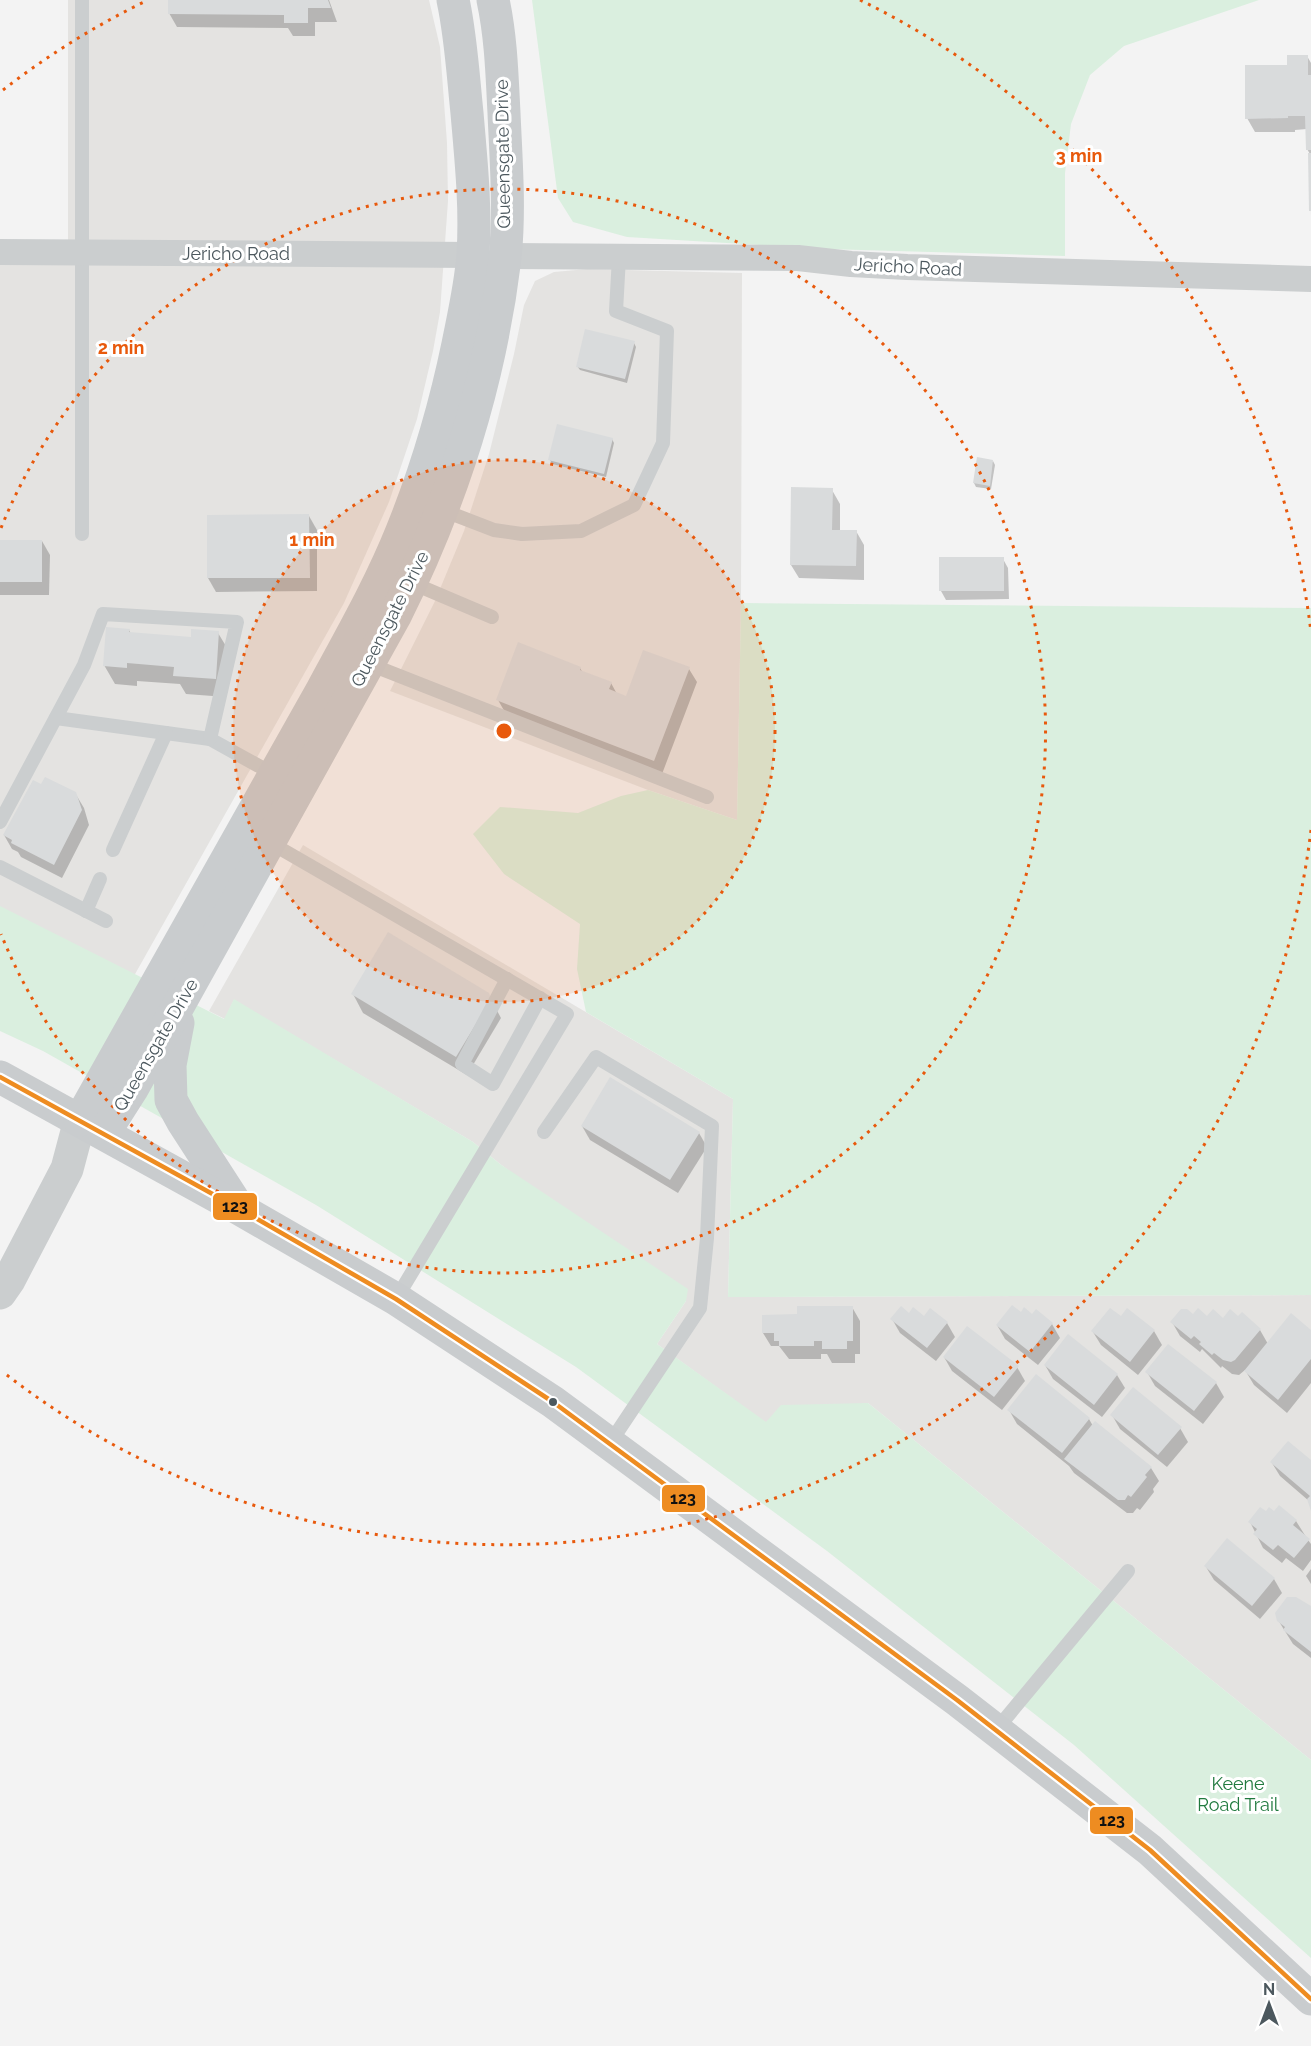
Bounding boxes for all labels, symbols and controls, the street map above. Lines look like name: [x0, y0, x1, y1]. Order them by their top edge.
street label: Queensgate Drive: [491, 79, 514, 229]
text: 3 min: [1056, 145, 1102, 166]
street label: Jericho Road: [182, 243, 290, 264]
street label: Jericho Road: [853, 253, 963, 280]
text: 2 min: [98, 337, 144, 358]
text: 1 min: [289, 529, 335, 550]
street label: Queensgate Drive: [346, 547, 433, 690]
centre of rings: [494, 721, 514, 741]
street label: Queensgate Drive: [109, 974, 202, 1115]
line badge: 123: [212, 1192, 258, 1221]
text: 123: [222, 1197, 248, 1216]
unlabelled marker: [547, 1396, 559, 1408]
line badge: 123: [661, 1484, 706, 1513]
text: 123: [670, 1489, 696, 1508]
park label: Keene Road Trail: [1197, 1773, 1279, 1815]
line badge: 123: [1089, 1806, 1134, 1835]
text: 123: [1099, 1811, 1125, 1830]
north arrow: [1239, 1974, 1299, 2034]
text: N: [1263, 1980, 1275, 1999]

